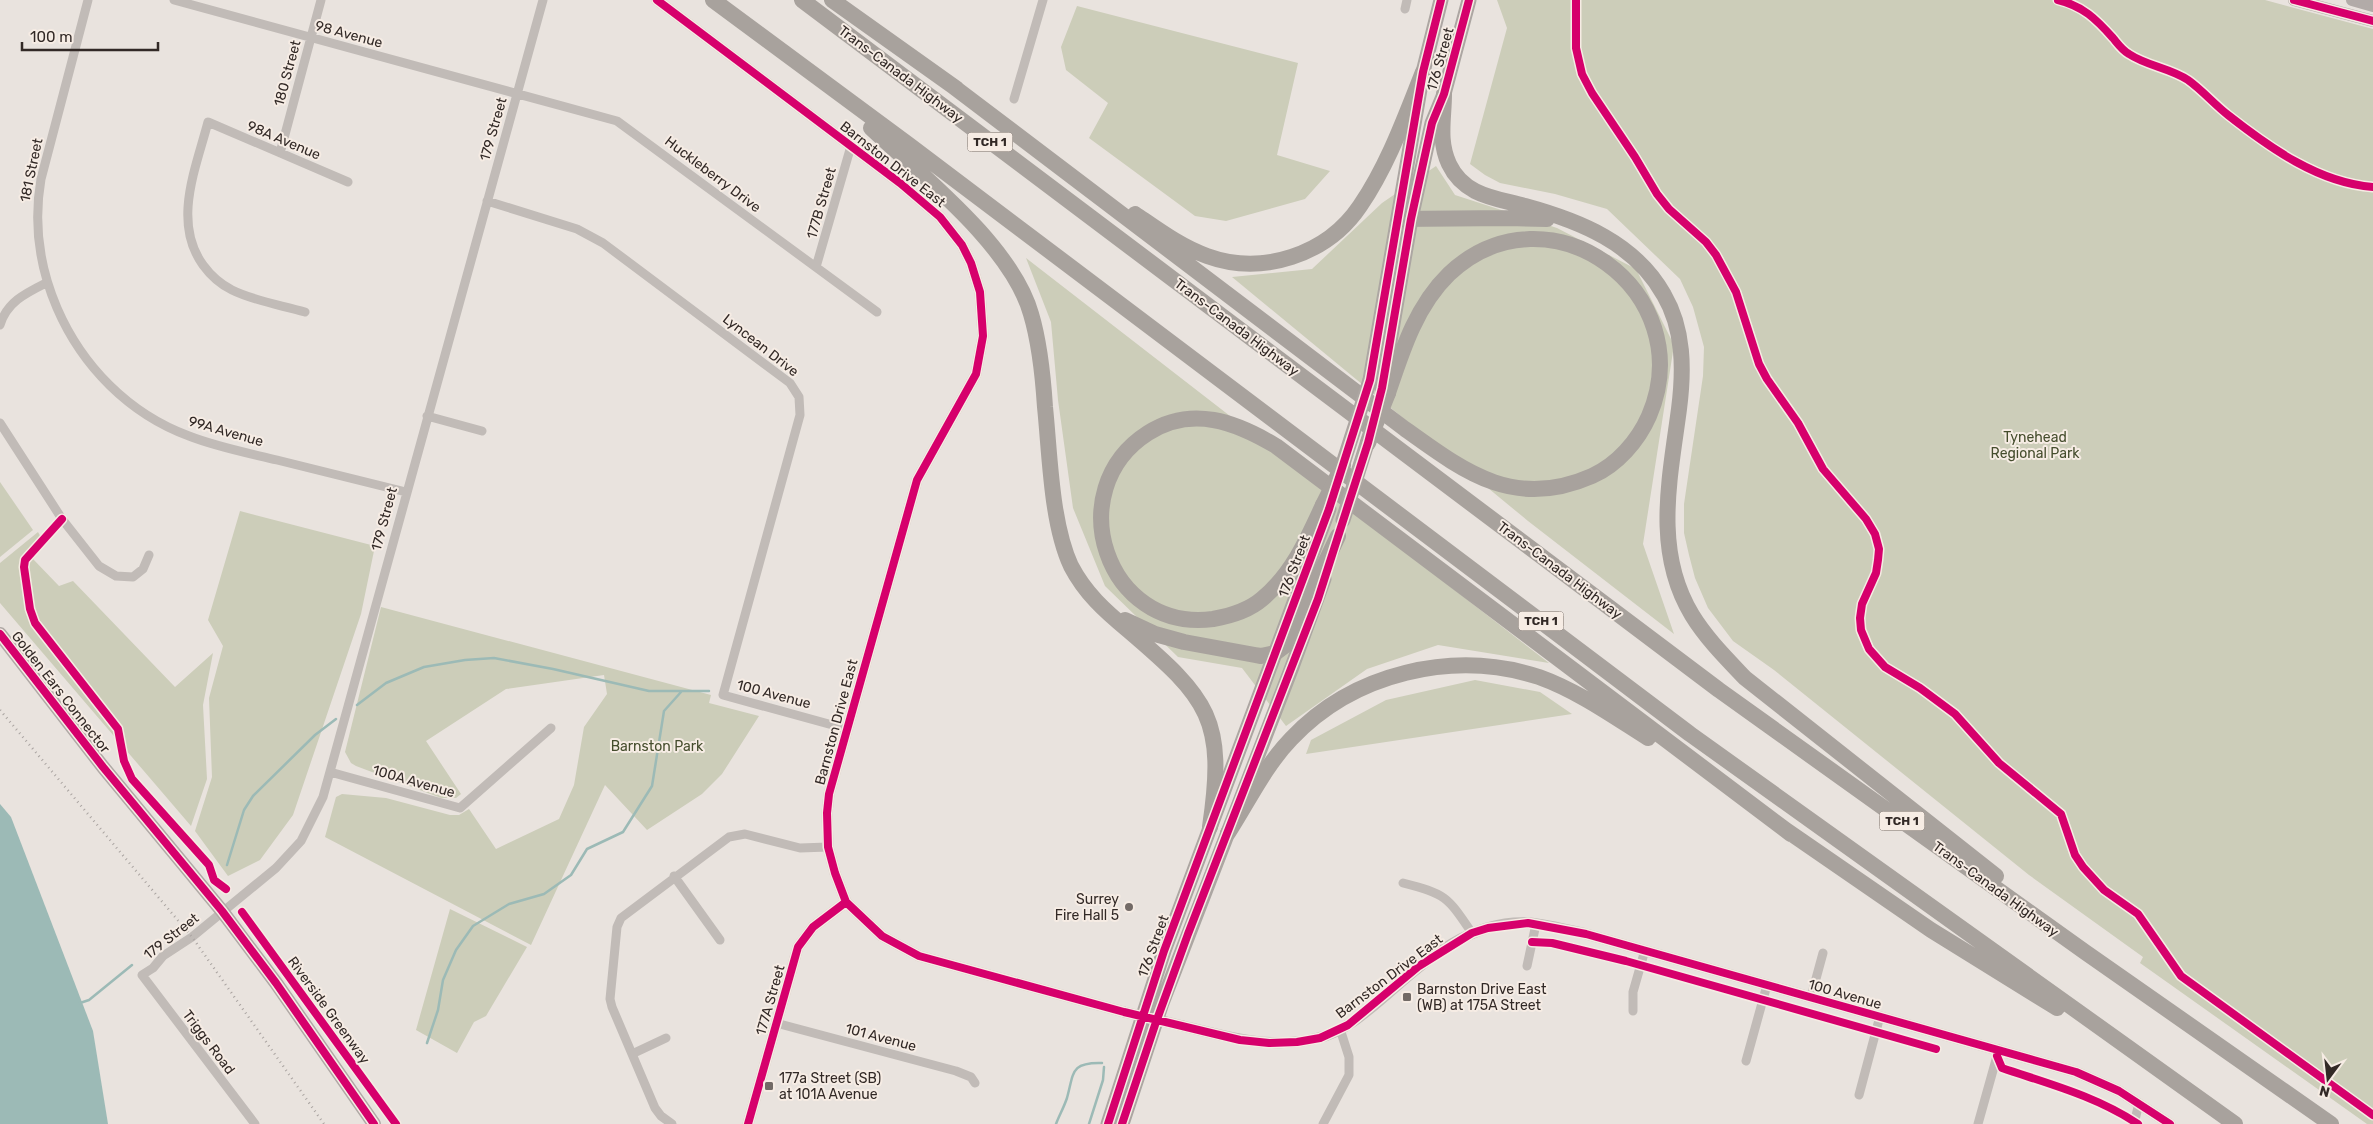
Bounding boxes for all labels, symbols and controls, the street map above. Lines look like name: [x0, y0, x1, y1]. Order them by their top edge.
street label: 98 Avenue: [313, 17, 385, 52]
scale bar: [22, 20, 159, 52]
street label: Trans-Canada Highway: [835, 22, 966, 127]
street label: 176 Street: [1423, 25, 1458, 93]
text: 100 m: [30, 28, 72, 46]
street label: 180 Street: [271, 38, 305, 108]
street label: 179 Street: [476, 95, 511, 163]
street label: 98A Avenue: [244, 117, 323, 164]
street label: Barnston Drive East: [836, 118, 949, 211]
road number: TCH 1: [968, 132, 1012, 152]
street label: Huckleberry Drive: [661, 133, 764, 216]
street label: 181 Street: [16, 136, 47, 204]
street label: 177B Street: [803, 165, 840, 241]
street label: Trans-Canada Highway: [1171, 275, 1302, 380]
street label: Lyncean Drive: [719, 310, 802, 380]
street label: 99A Avenue: [186, 413, 265, 450]
park label: Tynehead Regional Park: [1991, 429, 2080, 462]
street label: 179 Street: [368, 485, 401, 553]
street label: Trans-Canada Highway: [1494, 518, 1625, 623]
street label: 176 Street: [1275, 532, 1314, 600]
road number: TCH 1: [1518, 612, 1564, 630]
street label: Golden Ears Connector: [8, 628, 114, 757]
street label: Barnston Drive East: [812, 657, 862, 787]
street label: 100 Avenue: [735, 676, 813, 713]
park label: Barnston Park: [611, 738, 704, 755]
street label: 100A Avenue: [371, 762, 457, 801]
road number: TCH 1: [1880, 811, 1924, 830]
street label: Trans-Canada Highway: [1929, 838, 2062, 941]
place label: Surrey Fire Hall 5: [1055, 891, 1119, 924]
marker: Surrey Fire Hall 5: [1123, 901, 1135, 913]
street label: 179 Street: [140, 909, 203, 963]
street label: 176 Street: [1134, 912, 1173, 980]
street label: Barnston Drive East: [1333, 930, 1446, 1022]
street label: Riverside Greenway: [284, 953, 373, 1067]
street label: 177A Street: [752, 962, 789, 1037]
street label: 100 Avenue: [1806, 976, 1884, 1013]
place label: Barnston Drive East (WB) at 175A Street: [1417, 981, 1547, 1014]
marker: Barnston Drive East (WB) at 175A Street: [1401, 991, 1413, 1003]
street label: Triggs Road: [179, 1007, 238, 1078]
street label: 101 Avenue: [843, 1020, 918, 1055]
north arrow: [2303, 1054, 2353, 1104]
place label: 177a Street (SB) at 101A Avenue: [779, 1070, 881, 1103]
marker: 177a Street (SB) at 101A Avenue: [763, 1080, 775, 1092]
text: N: [2318, 1082, 2332, 1101]

